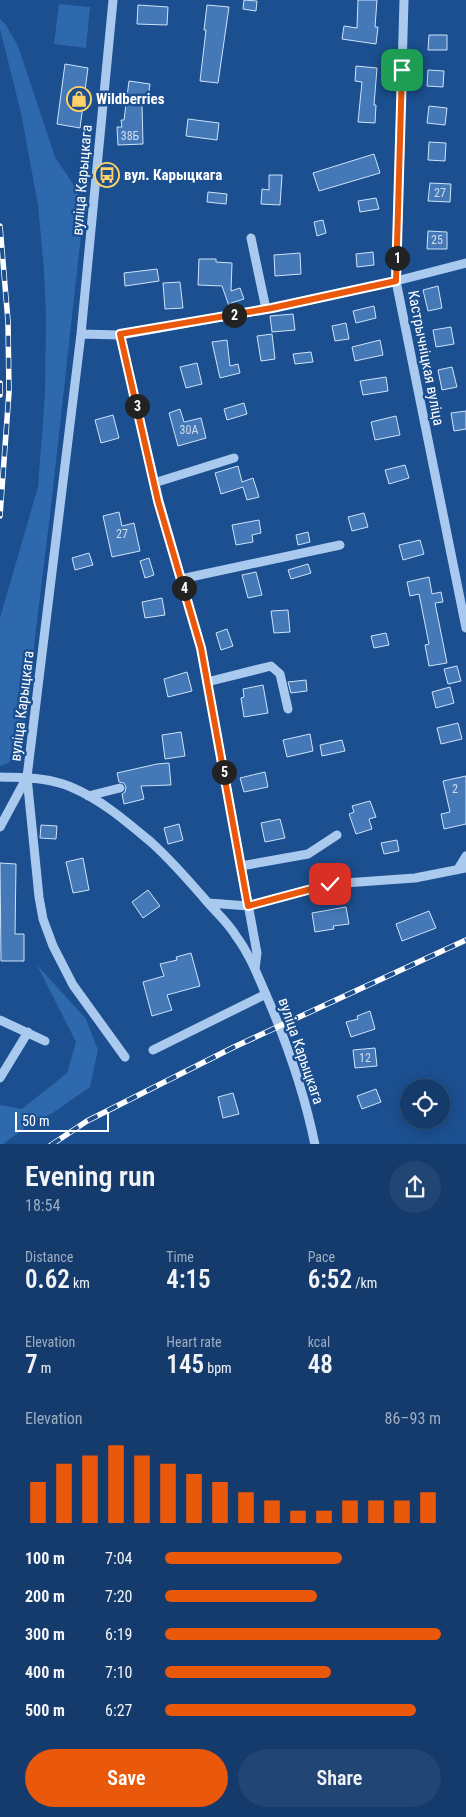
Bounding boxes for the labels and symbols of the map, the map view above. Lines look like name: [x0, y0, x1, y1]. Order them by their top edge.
pin: [381, 49, 423, 91]
shop icon: Wildberries: [66, 86, 92, 112]
place label: Wildberries: [96, 90, 165, 108]
street label: вуліца Карыцкага: [68, 124, 96, 236]
house number: 38Б: [121, 129, 140, 143]
bus stop icon: вул. Карыцкага: [94, 162, 120, 188]
place label: вул. Карыцкага: [124, 166, 222, 184]
house number: 27: [434, 186, 446, 200]
house number: 25: [431, 233, 443, 247]
pin: 1: [384, 246, 410, 270]
street label: Кастрычніцкая вуліца: [404, 289, 448, 427]
pin: 2: [222, 302, 246, 328]
pin: 3: [124, 394, 150, 418]
house number: 30А: [180, 423, 198, 437]
house number: 27: [116, 527, 128, 541]
pin: 4: [172, 576, 196, 600]
street label: вуліца Карыцкага: [6, 650, 38, 762]
pin: 5: [212, 760, 236, 784]
house number: 2: [452, 782, 458, 796]
pin: [309, 863, 351, 905]
street label: вуліца Карыцкага: [274, 995, 328, 1107]
house number: 12: [359, 1051, 371, 1065]
scale bar: [15, 1110, 109, 1133]

